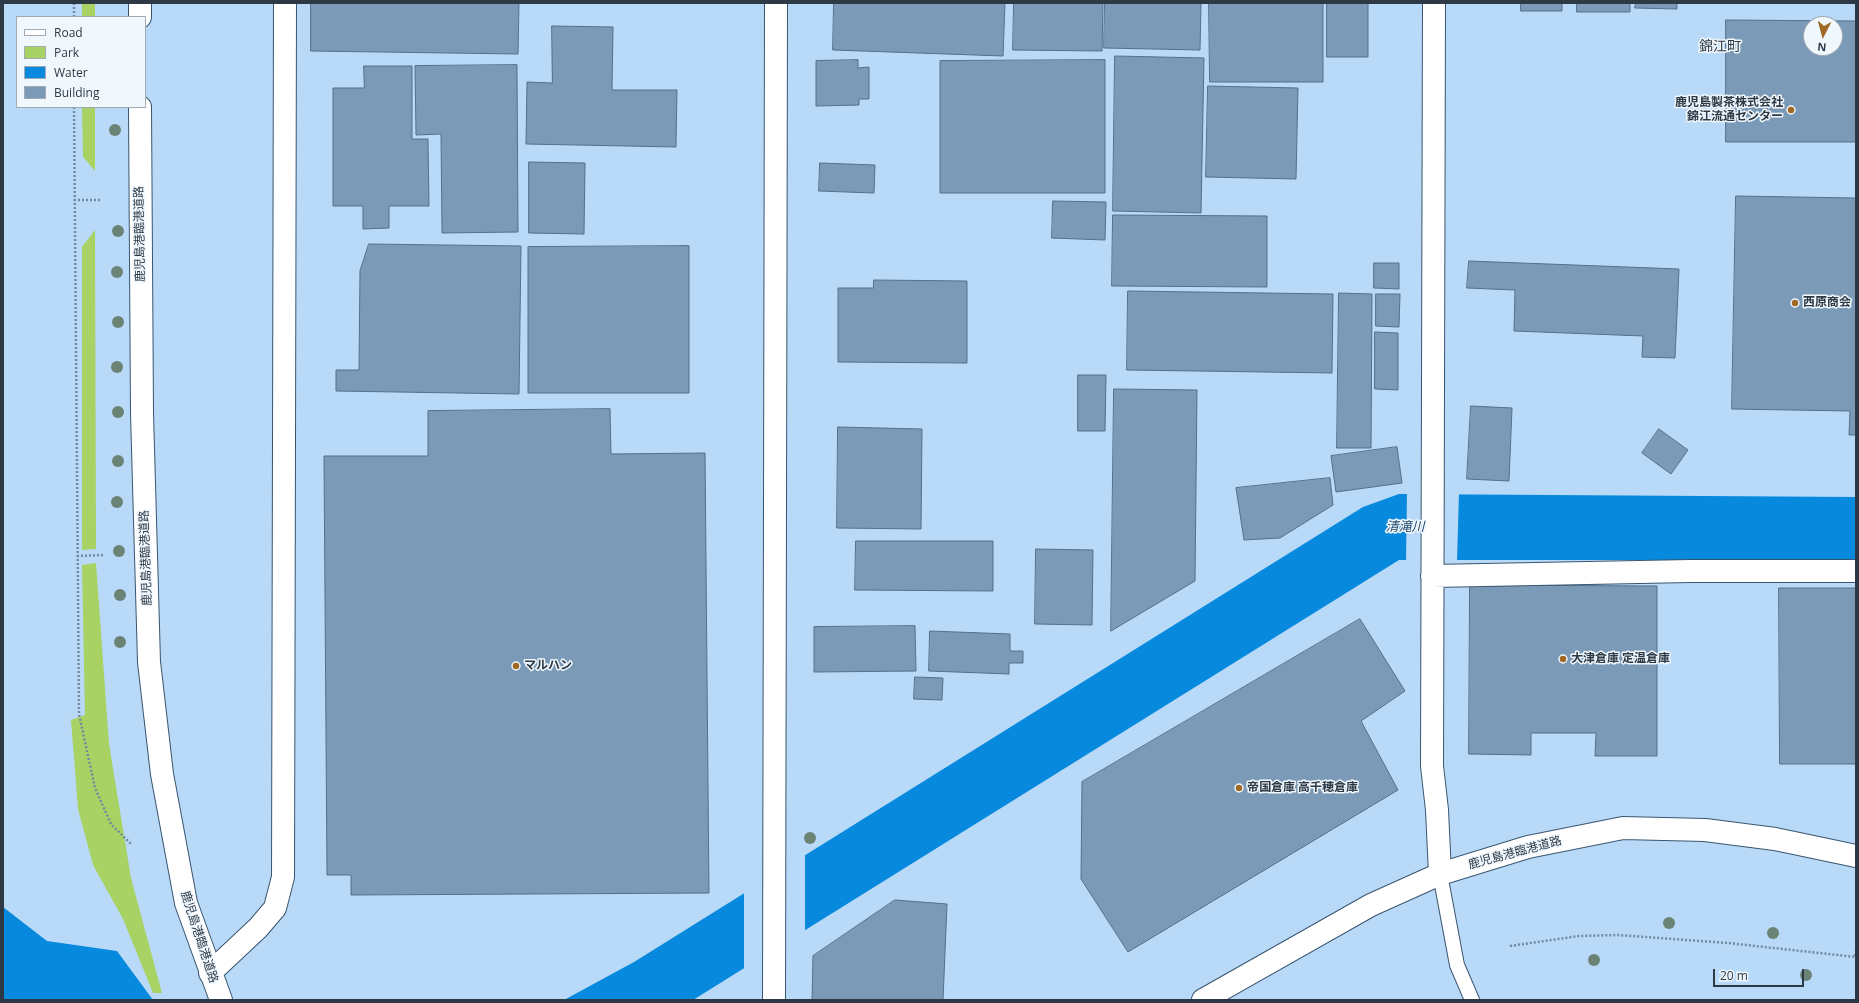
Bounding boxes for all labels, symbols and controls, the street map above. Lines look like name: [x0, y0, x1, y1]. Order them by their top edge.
legend: [16, 16, 146, 108]
north arrow: [1803, 16, 1843, 56]
text: Road: [54, 24, 83, 41]
district label: 錦江町: [1699, 39, 1741, 55]
text: N: [1817, 40, 1827, 55]
text: Park: [54, 44, 79, 61]
text: Water: [54, 64, 88, 81]
text: Building: [54, 84, 99, 101]
place label: 鹿児島製茶株式会社 錦江流通センター: [1675, 96, 1783, 124]
marker: 鹿児島製茶株式会社 錦江流通センター: [1786, 105, 1796, 115]
street label: 鹿児島港臨港道路: [132, 186, 148, 282]
place label: 西原商会: [1803, 296, 1851, 310]
marker: 西原商会: [1790, 298, 1800, 308]
street label: 鹿児島港臨港道路: [137, 510, 155, 606]
water label: 清滝川: [1386, 519, 1424, 535]
place label: 大津倉庫 定温倉庫: [1571, 652, 1670, 666]
marker: 大津倉庫 定温倉庫: [1558, 654, 1568, 664]
place label: マルハン: [524, 659, 572, 673]
marker: マルハン: [511, 661, 521, 671]
place label: 帝国倉庫 高千穂倉庫: [1247, 781, 1358, 795]
marker: 帝国倉庫 高千穂倉庫: [1234, 783, 1244, 793]
street label: 鹿児島港臨港道路: [1467, 834, 1563, 872]
street label: 鹿児島港臨港道路: [177, 889, 221, 985]
scale bar: [1715, 961, 1806, 987]
text: 20 m: [1720, 967, 1748, 984]

